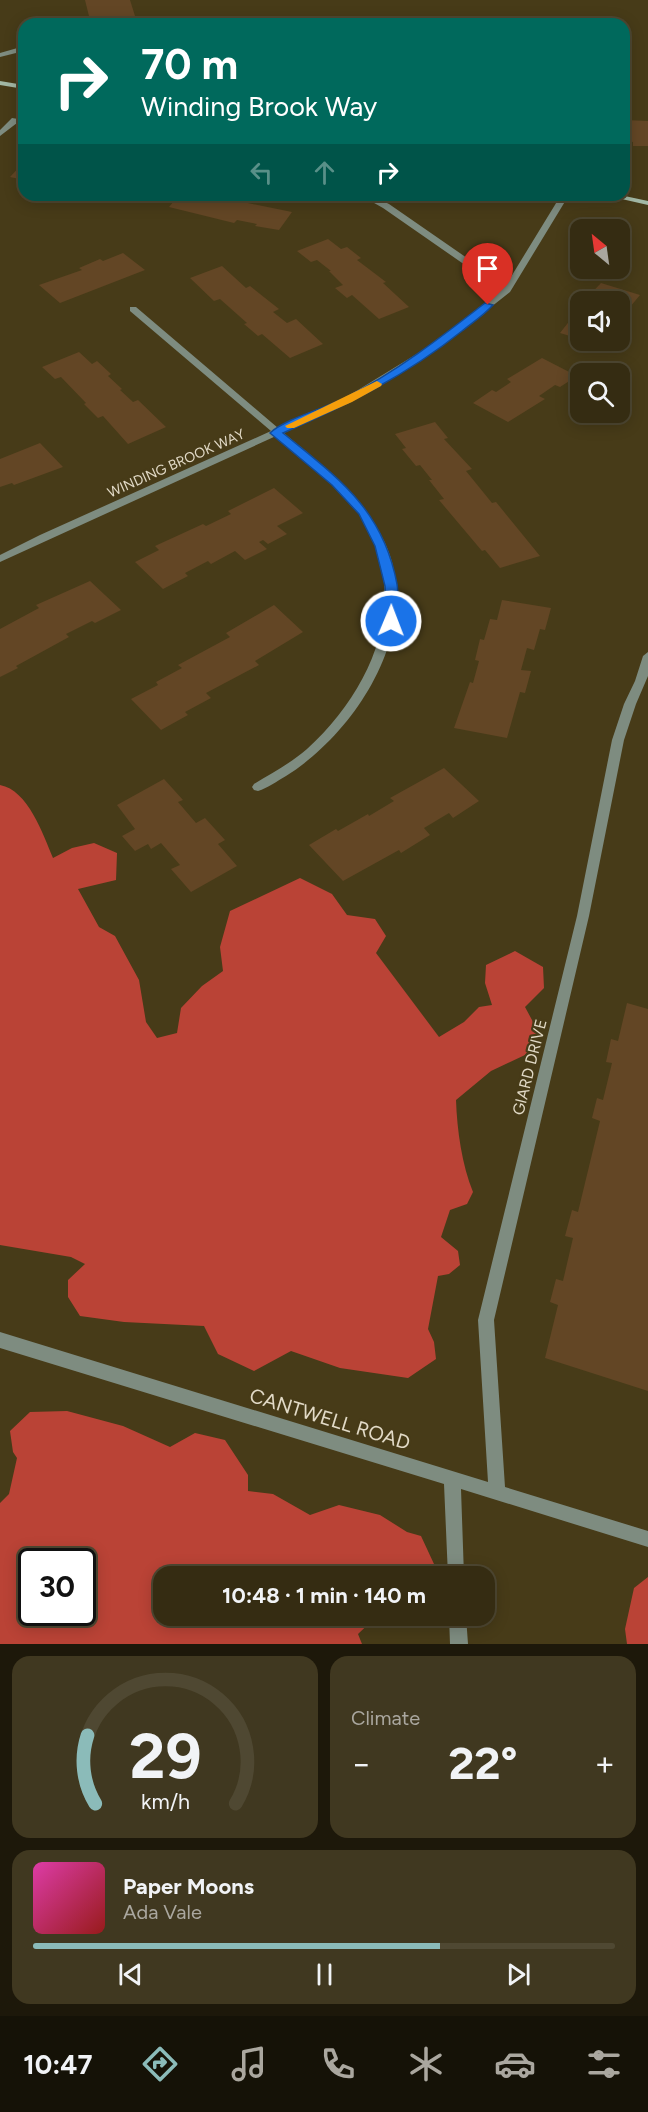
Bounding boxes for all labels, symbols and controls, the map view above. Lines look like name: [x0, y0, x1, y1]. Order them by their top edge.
text: 70 m: [141, 39, 238, 90]
icon: right: [42, 42, 120, 120]
text: Winding Brook Way: [141, 90, 377, 123]
icon: left: [245, 156, 278, 189]
icon: ahead: [308, 156, 341, 189]
icon: right: [371, 156, 404, 189]
north arrow: [570, 219, 630, 279]
map controls: [570, 219, 630, 423]
pin: [462, 243, 513, 305]
icon: arrive: [471, 252, 504, 285]
button: sound: [570, 291, 630, 351]
button: search: [570, 363, 630, 423]
street label: WINDING BROOK WAY: [105, 425, 248, 501]
position arrow: [359, 589, 423, 653]
street label: GIARD DRIVE: [508, 1017, 551, 1117]
street label: CANTWELL ROAD: [247, 1383, 413, 1455]
speed limit sign: 30: [18, 1548, 96, 1626]
text: 10:48 · 1 min · 140 m: [222, 1582, 426, 1609]
text: Climate: [351, 1706, 420, 1730]
text: 29: [129, 1719, 201, 1794]
text: 22°: [448, 1736, 518, 1790]
text: −: [351, 1744, 372, 1783]
text: +: [594, 1744, 615, 1783]
text: km/h: [141, 1789, 189, 1814]
text: Paper Moons: [123, 1873, 254, 1900]
text: Ada Vale: [123, 1900, 202, 1924]
icon: previous: [114, 1958, 147, 1991]
icon: pause: [308, 1958, 341, 1991]
icon: next: [502, 1958, 535, 1991]
icon: directions: [139, 2043, 181, 2085]
icon: music: [228, 2043, 270, 2085]
icon: phone: [317, 2043, 359, 2085]
icon: climate: [405, 2043, 447, 2085]
icon: car: [494, 2043, 536, 2085]
icon: filters: [583, 2043, 625, 2085]
text: 10:47: [23, 2048, 92, 2081]

